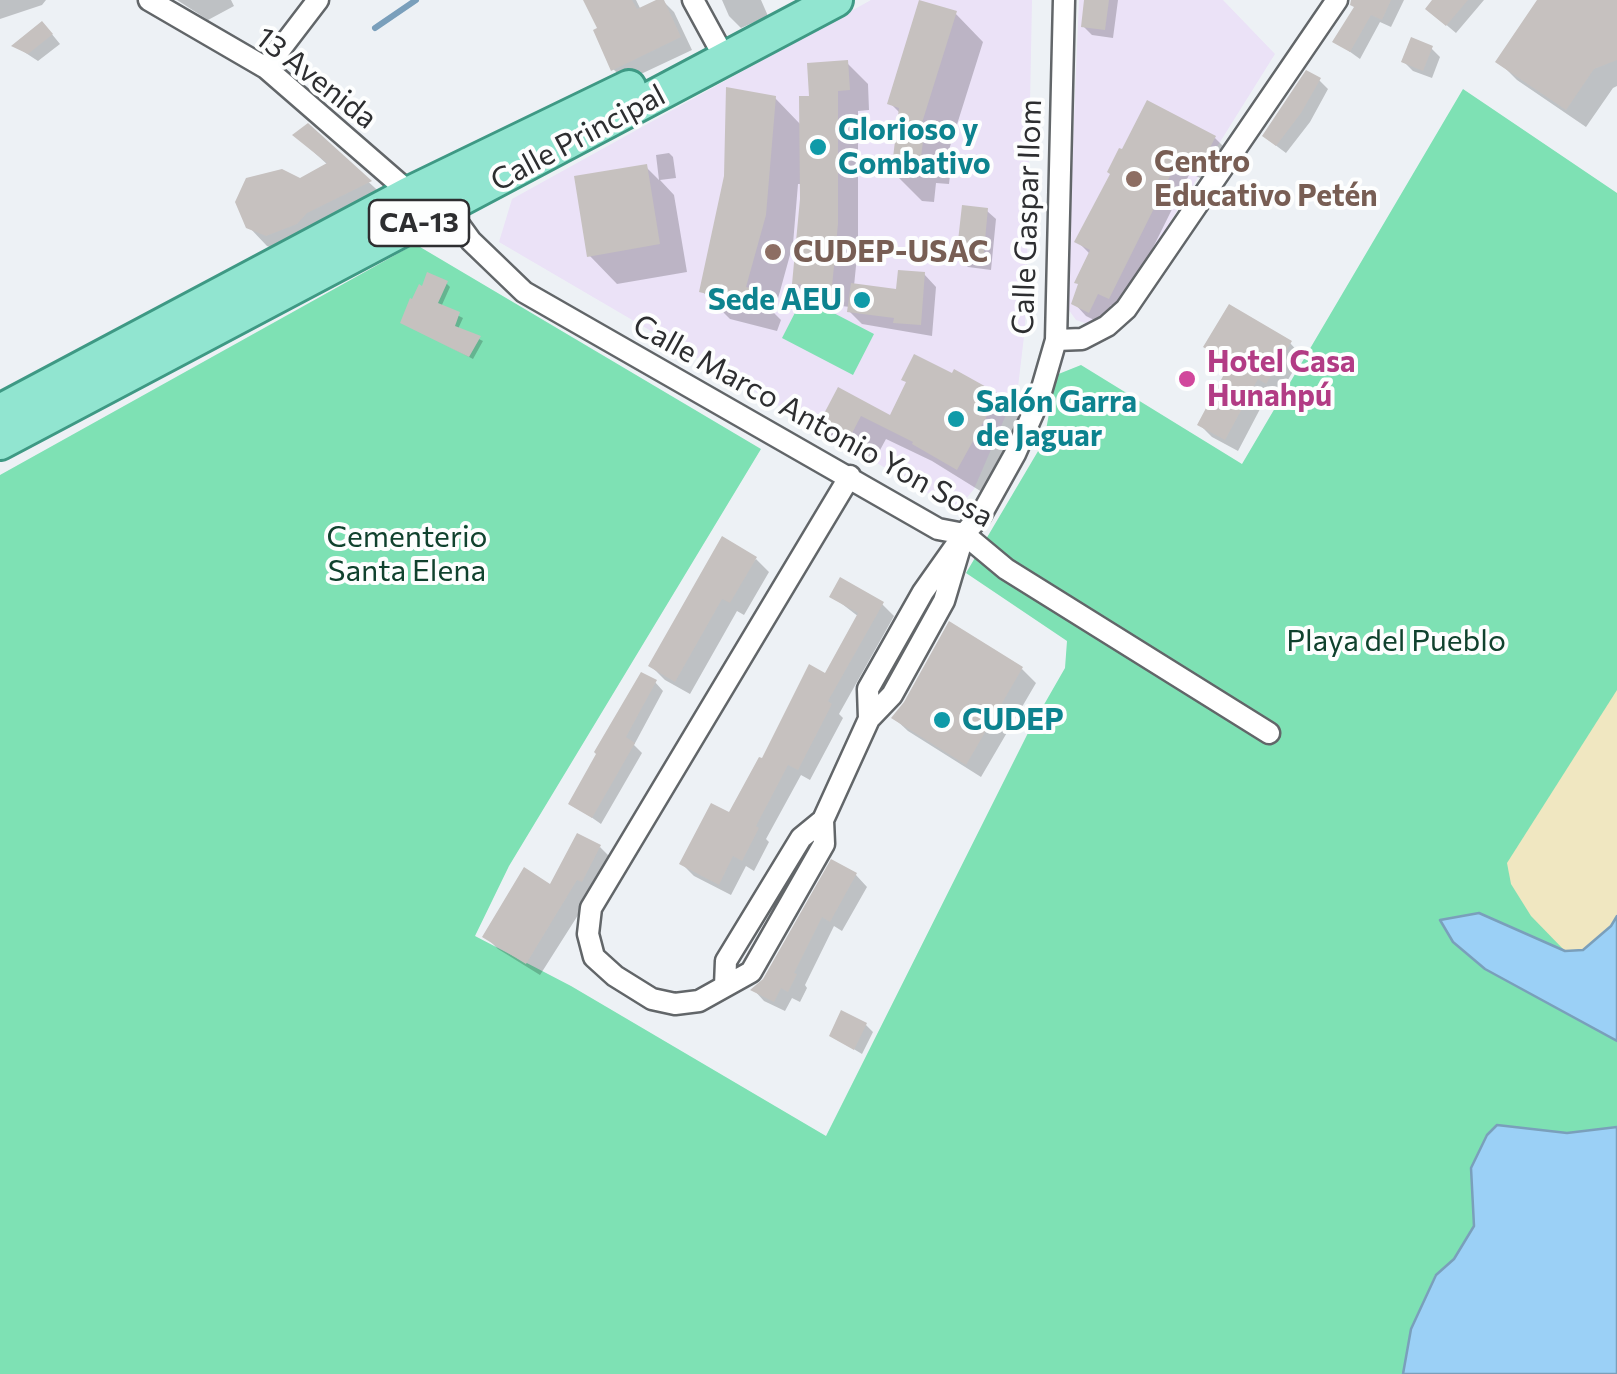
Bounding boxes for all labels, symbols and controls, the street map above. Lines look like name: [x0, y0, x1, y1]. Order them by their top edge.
street label: 13 Avenida: [248, 20, 384, 136]
street label: Calle Principal: [485, 77, 671, 199]
street label: Calle Gaspar Ilom: [1005, 99, 1049, 335]
place label: Glorioso y Combativo: [838, 112, 991, 182]
marker: Glorioso y Combativo: [807, 136, 829, 158]
place label: Centro Educativo Petén: [1154, 144, 1378, 214]
marker: Centro Educativo Petén: [1123, 168, 1145, 190]
road number: CA-13: [369, 200, 469, 246]
place label: CUDEP-USAC: [793, 234, 989, 270]
marker: CUDEP-USAC: [762, 241, 784, 263]
place label: Sede AEU: [708, 282, 842, 318]
marker: Sede AEU: [851, 289, 873, 311]
street label: Calle Marco Antonio Yon Sosa: [627, 307, 999, 535]
place label: Hotel Casa Hunahpú: [1207, 344, 1356, 414]
marker: Hotel Casa Hunahpú: [1176, 368, 1198, 390]
place label: Salón Garra de Jaguar: [976, 384, 1137, 454]
marker: Salón Garra de Jaguar: [945, 408, 967, 430]
park label: Cementerio Santa Elena: [326, 519, 488, 590]
park label: Playa del Pueblo: [1286, 623, 1506, 659]
place label: CUDEP: [962, 702, 1064, 738]
marker: CUDEP: [931, 709, 953, 731]

